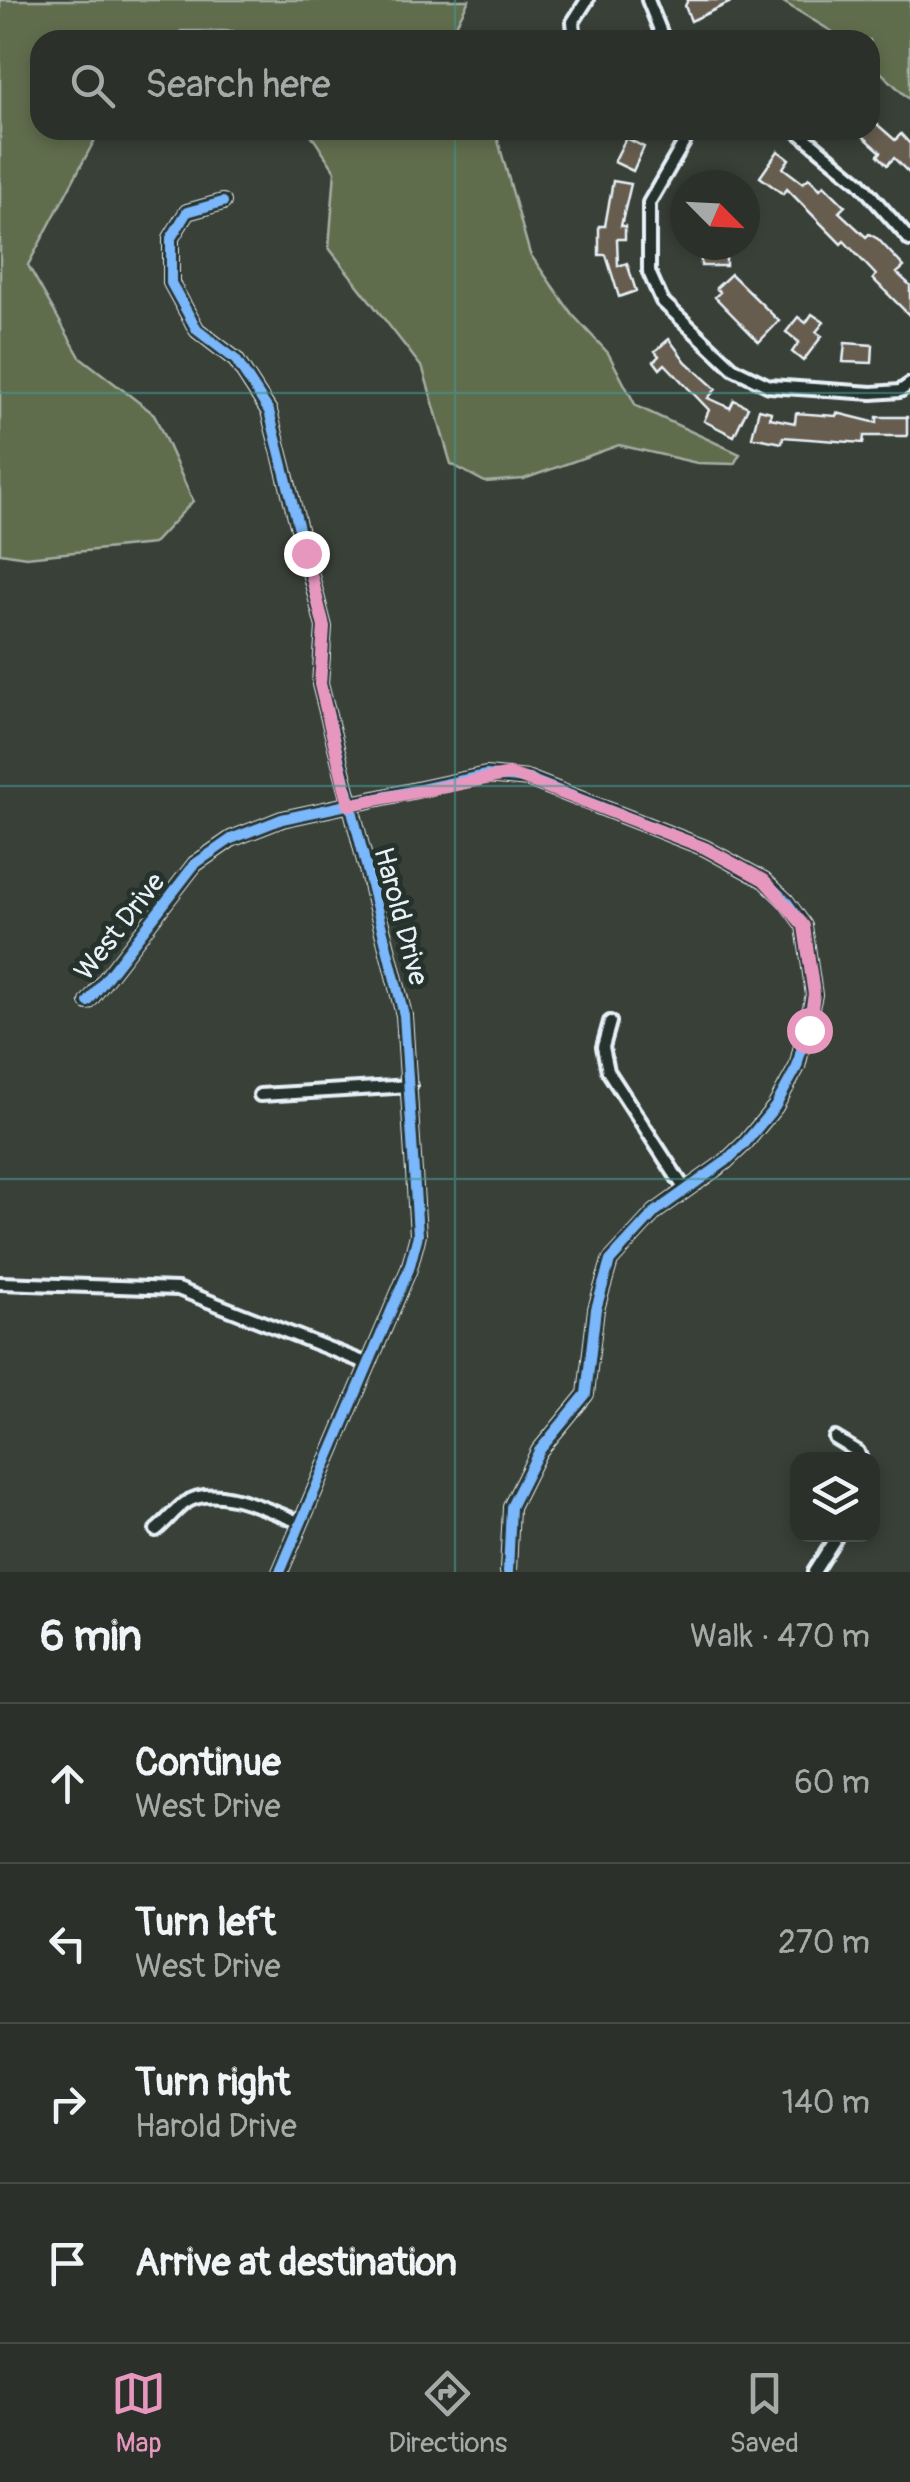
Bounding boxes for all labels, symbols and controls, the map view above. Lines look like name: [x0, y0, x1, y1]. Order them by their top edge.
search box: [30, 30, 880, 140]
icon: search: [65, 58, 120, 113]
text: Search here: [145, 61, 331, 109]
north arrow: [670, 170, 760, 260]
route end: [284, 531, 330, 577]
street label: Harold Drive: [365, 844, 436, 989]
street label: West Drive: [67, 866, 173, 988]
route start: [787, 1008, 833, 1054]
map controls: [790, 1452, 880, 1542]
button: layers: [790, 1452, 880, 1542]
text: 6 min: [40, 1611, 142, 1663]
text: Walk · 470 m: [690, 1617, 870, 1657]
text: Continue: [135, 1739, 281, 1787]
icon: ahead: [40, 1756, 95, 1811]
text: 60 m: [794, 1763, 870, 1803]
text: West Drive: [135, 1787, 281, 1827]
text: Turn left: [135, 1899, 276, 1947]
icon: left: [40, 1916, 95, 1971]
text: 270 m: [778, 1923, 870, 1963]
text: West Drive: [135, 1947, 281, 1987]
text: Turn right: [135, 2059, 290, 2107]
icon: right: [40, 2076, 95, 2131]
text: 140 m: [782, 2083, 870, 2123]
text: Harold Drive: [135, 2107, 297, 2147]
icon: arrive: [40, 2236, 95, 2291]
text: Arrive at destination: [135, 2239, 457, 2287]
tab: Map: [111, 2366, 166, 2461]
tab: Directions: [388, 2366, 507, 2461]
tab: Saved: [729, 2366, 799, 2461]

